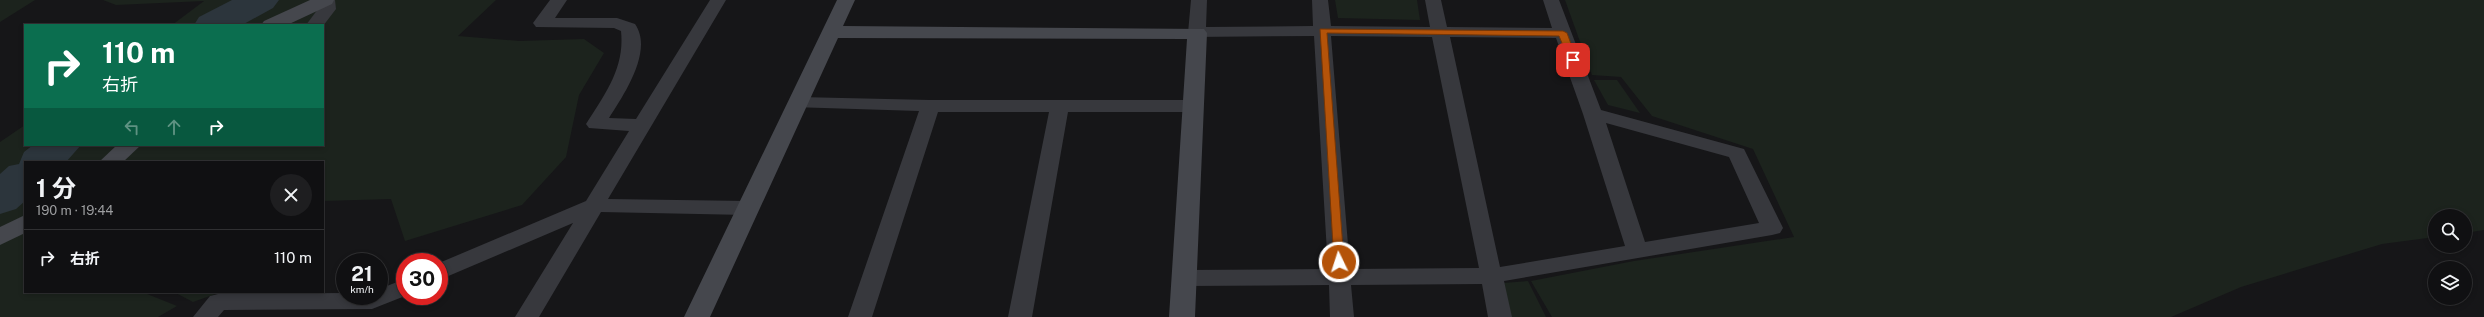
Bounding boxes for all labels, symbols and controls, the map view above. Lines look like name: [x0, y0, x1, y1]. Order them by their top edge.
text: 110 m: [102, 36, 175, 69]
icon: right: [36, 40, 88, 92]
pin: [1556, 43, 1590, 77]
icon: arrive: [1562, 49, 1584, 71]
text: 右折: [102, 74, 138, 95]
icon: left: [121, 116, 143, 138]
icon: ahead: [163, 116, 185, 138]
icon: right: [205, 116, 227, 138]
text: 1 分: [36, 174, 76, 202]
button: close: [270, 174, 312, 216]
text: 190 m · 19:44: [36, 203, 114, 218]
map controls: [2428, 209, 2472, 305]
button: search: [2428, 209, 2472, 253]
position arrow: [1318, 241, 1360, 283]
icon: right: [36, 247, 58, 269]
text: 110 m: [274, 249, 312, 266]
text: 右折: [70, 250, 100, 267]
speed limit sign: 30: [396, 253, 448, 305]
button: layers: [2428, 261, 2472, 305]
text: 21: [351, 262, 373, 286]
text: km/h: [350, 283, 374, 295]

